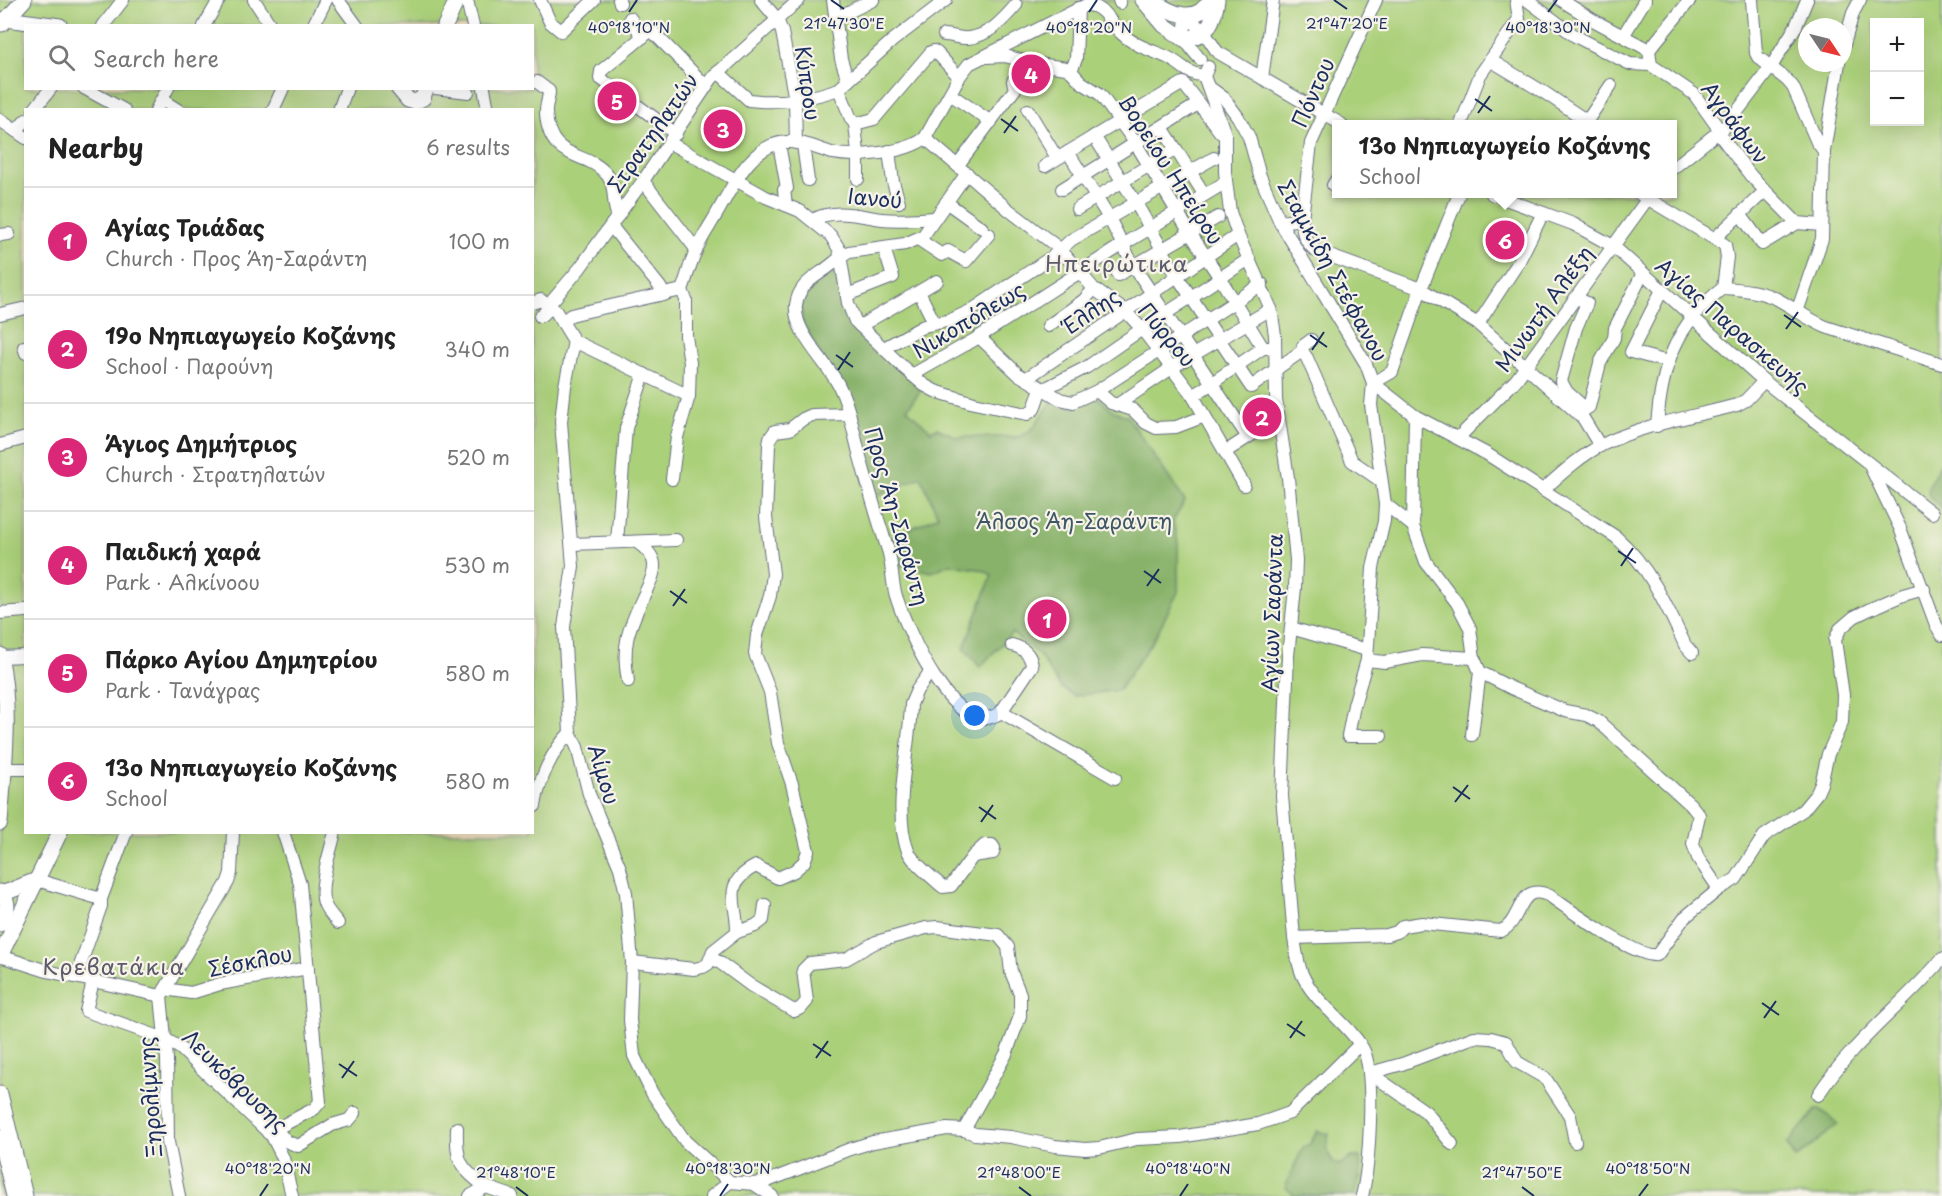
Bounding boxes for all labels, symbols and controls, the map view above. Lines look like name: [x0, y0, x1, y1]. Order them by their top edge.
text: 21°47'30"E: [803, 11, 885, 34]
text: 21°47'20"E: [1306, 11, 1388, 34]
text: 40°18'10"N: [588, 15, 670, 38]
text: 40°18'20"N: [1046, 15, 1132, 38]
text: 40°18'30"N: [1505, 15, 1591, 38]
north arrow: [1798, 18, 1852, 72]
map controls: [1870, 18, 1924, 126]
button: +: [1870, 18, 1924, 72]
search box: [24, 24, 534, 90]
icon: search: [45, 41, 78, 74]
text: Search here: [93, 41, 219, 74]
street label: Κύπρου: [788, 44, 830, 122]
pin: 4: [1012, 52, 1050, 97]
street label: Πόντου: [1282, 52, 1342, 132]
street label: Στρατηλατών: [599, 65, 705, 199]
button: −: [1870, 72, 1924, 126]
street label: Αγράφων: [1694, 74, 1778, 170]
pin: 5: [598, 78, 636, 124]
street label: Βορείου Ηπείρου: [1111, 88, 1233, 250]
pin: 3: [704, 106, 742, 152]
popup: [1332, 120, 1677, 198]
text: Nearby: [48, 128, 143, 167]
text: 13ο Νηπιαγωγείο Κοζάνης: [1358, 128, 1651, 161]
text: 6 results: [426, 132, 510, 162]
text: School: [1358, 161, 1421, 191]
street label: Σταμκίδη Στέφανου: [1271, 173, 1397, 367]
street label: Ιανού: [846, 179, 904, 215]
text: Αγίας Τριάδας: [105, 210, 265, 243]
pin: 6: [1486, 218, 1524, 262]
text: 1: [63, 226, 72, 256]
text: 100 m: [449, 226, 510, 256]
street label: Μινωτή Αλέξη: [1486, 238, 1600, 378]
text: Church · Προς Άη-Σαράντη: [105, 243, 367, 273]
district label: Ηπειρώτικα: [1045, 246, 1189, 279]
street label: Αγίας Παρασκευής: [1649, 249, 1817, 401]
street label: Νικοπόλεως: [906, 273, 1030, 365]
street label: Έλλης: [1054, 279, 1126, 342]
street label: Πύρρου: [1131, 295, 1205, 373]
text: 19ο Νηπιαγωγείο Κοζάνης: [105, 318, 396, 351]
text: 2: [60, 334, 75, 364]
text: 340 m: [445, 334, 510, 364]
text: School · Παρούνη: [105, 351, 273, 381]
pin: 2: [1242, 394, 1282, 440]
street label: Προς Άη-Σαράντη: [857, 423, 939, 609]
text: Άγιος Δημήτριος: [105, 426, 297, 459]
text: 3: [61, 442, 74, 472]
text: 520 m: [446, 442, 510, 472]
text: Church · Στρατηλατών: [105, 459, 326, 489]
park label: Άλσος Άη-Σαράντη: [976, 504, 1172, 536]
street label: Αγίων Σαράντα: [1252, 533, 1290, 693]
text: Παιδική χαρά: [105, 534, 261, 567]
text: 4: [61, 550, 74, 580]
text: 530 m: [444, 550, 510, 580]
text: Park · Αλκίνοου: [105, 567, 260, 597]
pin: 1: [1028, 596, 1066, 642]
text: Πάρκο Αγίου Δημητρίου: [105, 642, 378, 675]
text: 5: [61, 658, 74, 688]
text: 580 m: [445, 658, 510, 688]
text: Park · Τανάγρας: [105, 675, 260, 705]
your location: [960, 701, 989, 730]
street label: Αίμου: [581, 740, 629, 808]
text: 13ο Νηπιαγωγείο Κοζάνης: [105, 750, 397, 783]
text: 6: [60, 766, 75, 796]
text: 580 m: [445, 766, 510, 796]
text: School: [105, 783, 168, 813]
street label: Σέσκλου: [205, 936, 295, 984]
district label: Κρεβατάκια: [42, 949, 186, 982]
street label: Λευκόβρυσης: [176, 1021, 296, 1139]
street label: Ξηρολίμνης: [129, 1035, 169, 1159]
text: 40°18'20"N: [225, 1156, 311, 1179]
text: 40°18'30"N: [685, 1156, 771, 1179]
text: 40°18'40"N: [1145, 1156, 1231, 1179]
text: 40°18'50"N: [1605, 1156, 1691, 1179]
text: 21°48'10"E: [476, 1160, 556, 1183]
text: 21°48'00"E: [977, 1160, 1061, 1183]
text: 21°47'50"E: [1482, 1160, 1562, 1183]

